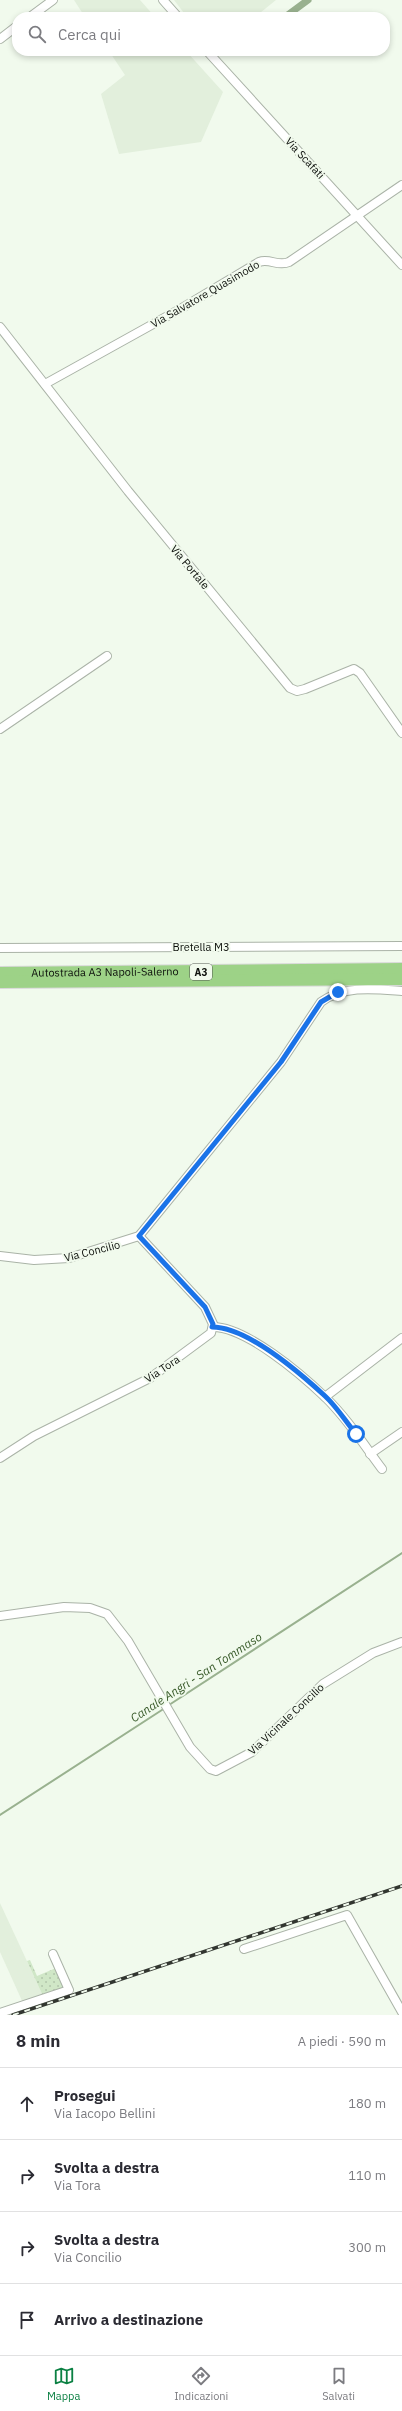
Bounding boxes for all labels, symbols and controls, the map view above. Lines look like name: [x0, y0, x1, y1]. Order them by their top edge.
search box: [12, 12, 390, 56]
icon: search: [26, 23, 48, 45]
text: Cerca qui: [58, 25, 121, 44]
street label: Via Scafati: [282, 134, 328, 182]
street label: Via Salvatore Quasimodo: [148, 257, 262, 331]
street label: Via Portale: [167, 542, 213, 592]
street label: Bretella M3: [173, 940, 230, 954]
street label: Autostrada A3 Napoli-Salerno: [31, 964, 179, 980]
road number: A3: [190, 964, 212, 980]
route end: [329, 983, 347, 1001]
street label: Via Concilio: [62, 1237, 122, 1265]
street label: Via Tora: [142, 1352, 182, 1386]
route start: [347, 1425, 365, 1443]
water label: Canale Angri - San Tommaso: [127, 1629, 265, 1725]
street label: Via Vicinale Concilio: [245, 1680, 327, 1758]
text: 8 min: [16, 2030, 60, 2052]
text: A piedi · 590 m: [298, 2033, 386, 2050]
text: Prosegui: [54, 2086, 116, 2105]
icon: ahead: [16, 2093, 38, 2115]
text: 180 m: [348, 2095, 386, 2112]
text: Via Iacopo Bellini: [54, 2105, 155, 2122]
text: Svolta a destra: [54, 2158, 159, 2177]
icon: right: [16, 2165, 38, 2187]
text: 110 m: [348, 2167, 386, 2184]
text: Via Tora: [54, 2177, 101, 2194]
text: Svolta a destra: [54, 2230, 159, 2249]
icon: right: [16, 2237, 38, 2259]
text: 300 m: [348, 2239, 386, 2256]
text: Via Concilio: [54, 2249, 122, 2266]
icon: arrive: [16, 2309, 38, 2331]
text: Arrivo a destinazione: [54, 2310, 203, 2329]
tab: Mappa: [47, 2365, 80, 2403]
tab: Indicazioni: [174, 2365, 228, 2403]
tab: Salvati: [322, 2365, 355, 2403]

